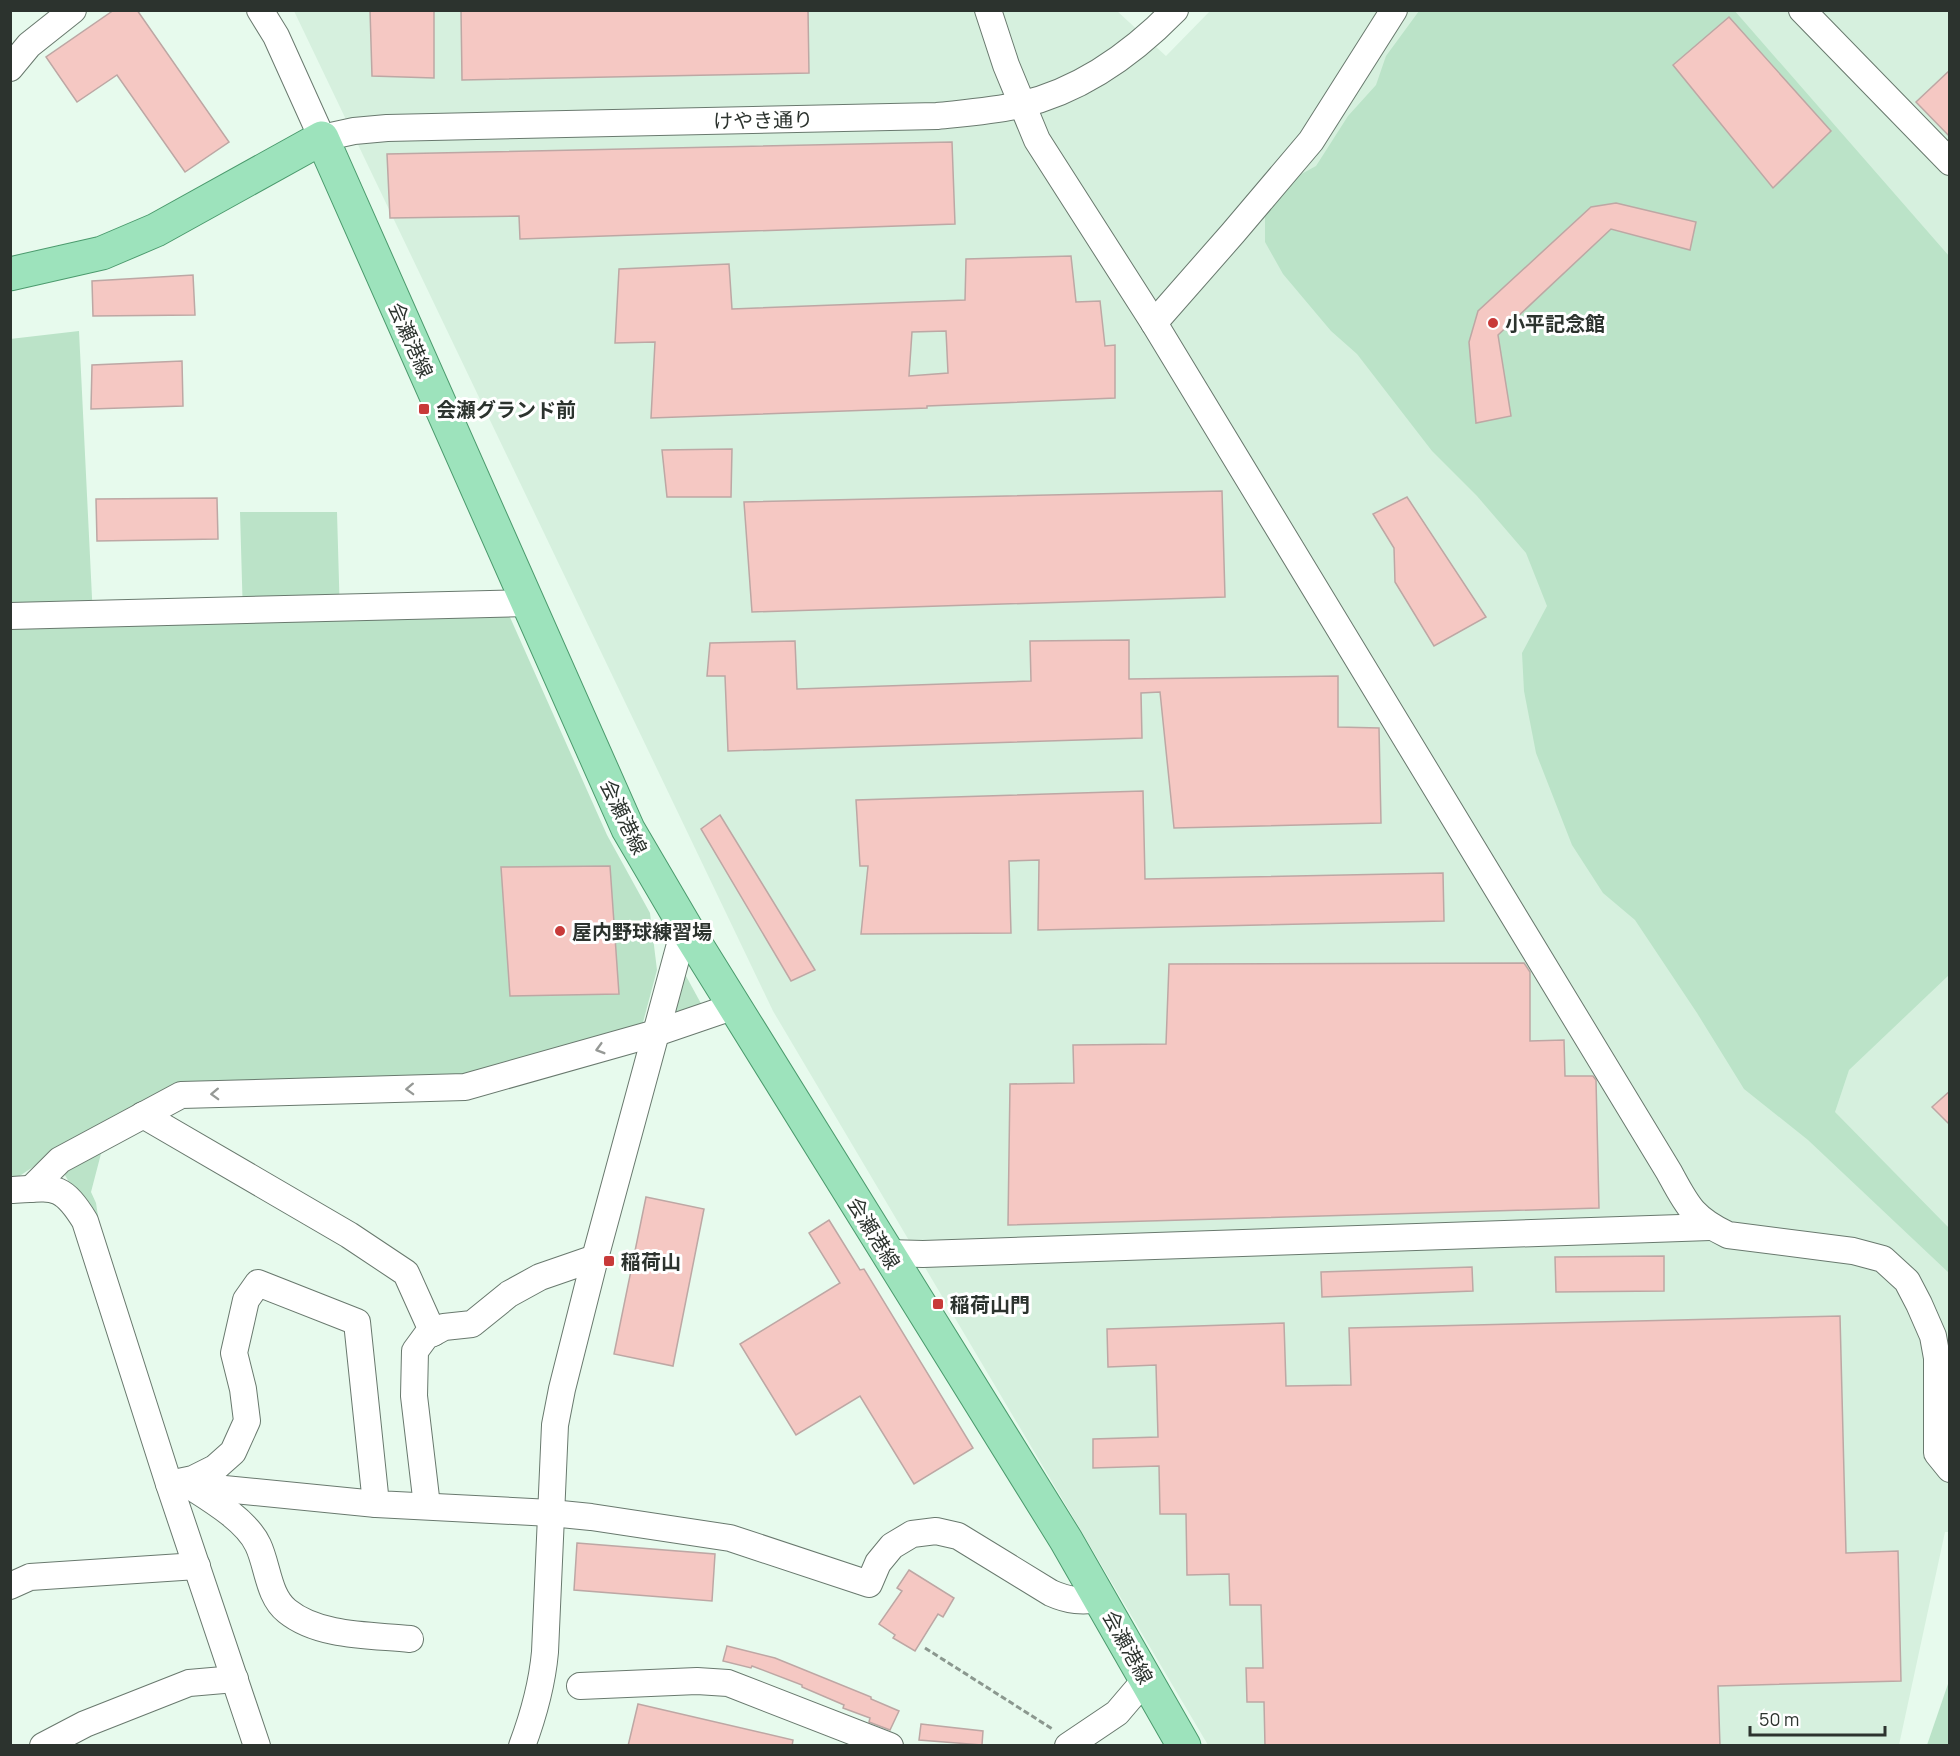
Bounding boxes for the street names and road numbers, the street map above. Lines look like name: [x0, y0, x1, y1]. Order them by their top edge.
street label: けやき通り: [713, 106, 813, 134]
street label: 会瀬港線: [382, 298, 440, 382]
street label: 会瀬港線: [594, 775, 654, 859]
street label: 会瀬港線: [841, 1192, 907, 1274]
street label: 会瀬港線: [1097, 1605, 1159, 1689]

